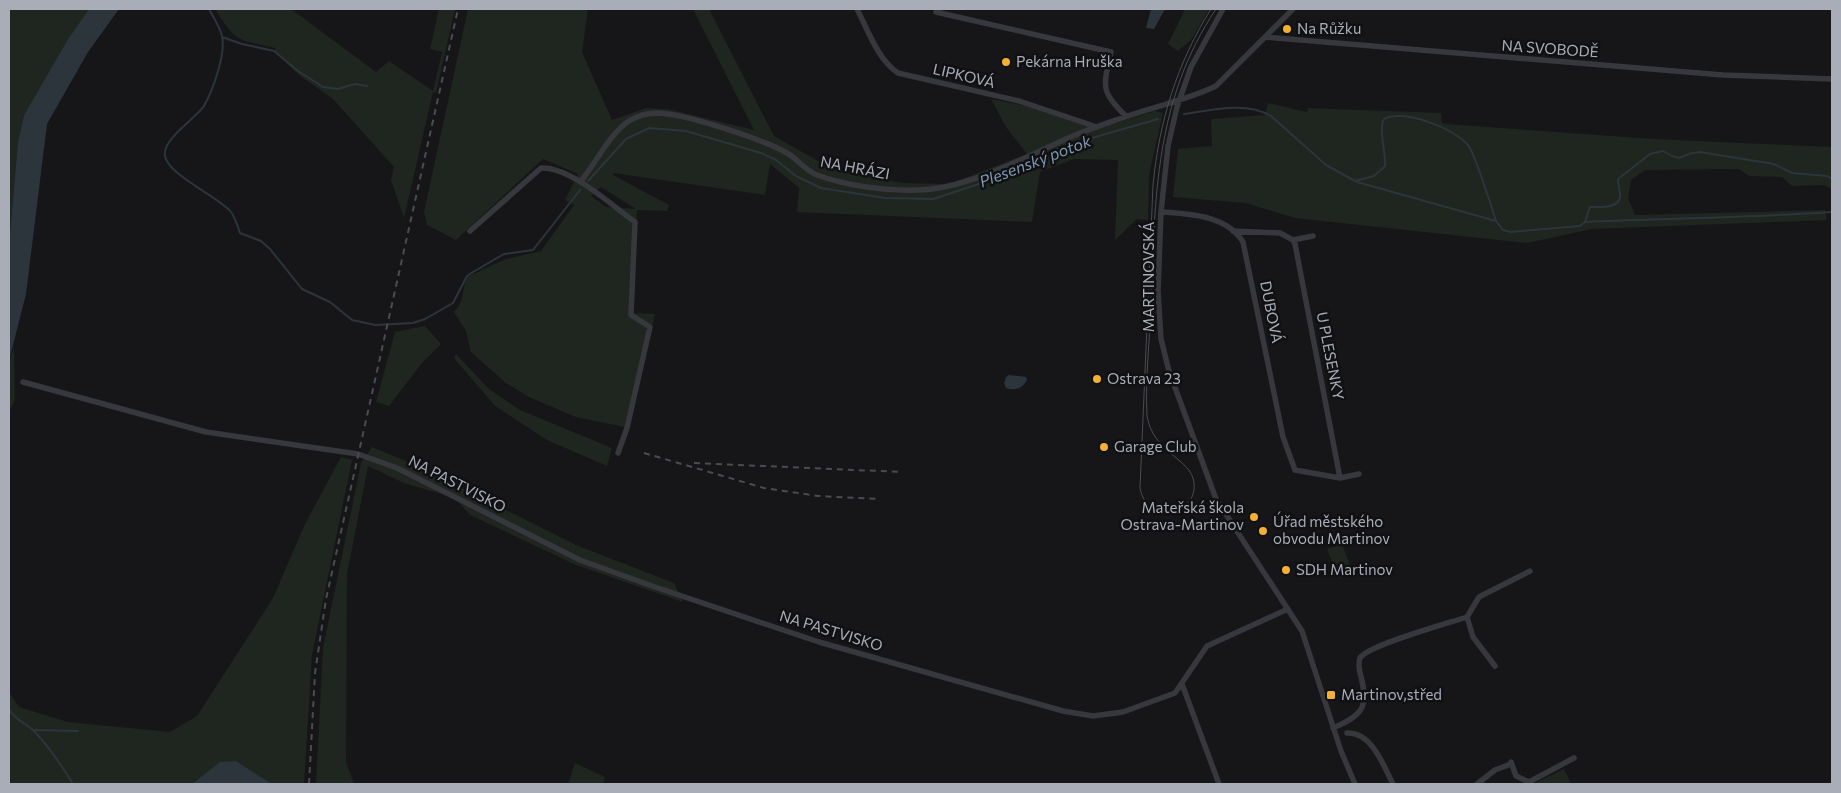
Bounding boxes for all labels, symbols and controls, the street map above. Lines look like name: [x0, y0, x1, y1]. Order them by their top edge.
place label: Na Růžku: [1297, 19, 1361, 37]
marker: Na Růžku: [1281, 23, 1293, 35]
street label: NA SVOBODĚ: [1501, 35, 1599, 60]
place label: Pekárna Hruška: [1016, 52, 1123, 70]
marker: Pekárna Hruška: [1000, 56, 1012, 68]
street label: LIPKOVÁ: [931, 58, 997, 91]
water label: Plesenský potok: [976, 130, 1094, 191]
street label: NA HRÁZI: [819, 150, 892, 183]
street label: MARTINOVSKÁ: [1138, 222, 1157, 332]
street label: DUBOVÁ: [1257, 279, 1288, 345]
street label: U PLESENKY: [1314, 310, 1348, 402]
place label: Ostrava 23: [1107, 369, 1181, 387]
marker: Ostrava 23: [1091, 373, 1103, 385]
place label: Garage Club: [1114, 437, 1197, 455]
marker: Garage Club: [1098, 441, 1110, 453]
street label: NA PASTVISKO: [406, 451, 509, 515]
place label: Mateřská škola Ostrava-Martinov: [1121, 498, 1244, 533]
marker: Mateřská škola Ostrava-Martinov: [1248, 511, 1260, 523]
place label: Úřad městského obvodu Martinov: [1273, 511, 1390, 547]
marker: Úřad městského obvodu Martinov: [1257, 525, 1269, 537]
place label: SDH Martinov: [1296, 560, 1393, 578]
marker: SDH Martinov: [1280, 564, 1292, 576]
street label: NA PASTVISKO: [778, 606, 885, 654]
place label: Martinov,střed: [1341, 685, 1442, 703]
marker: Martinov,střed: [1325, 689, 1337, 701]

